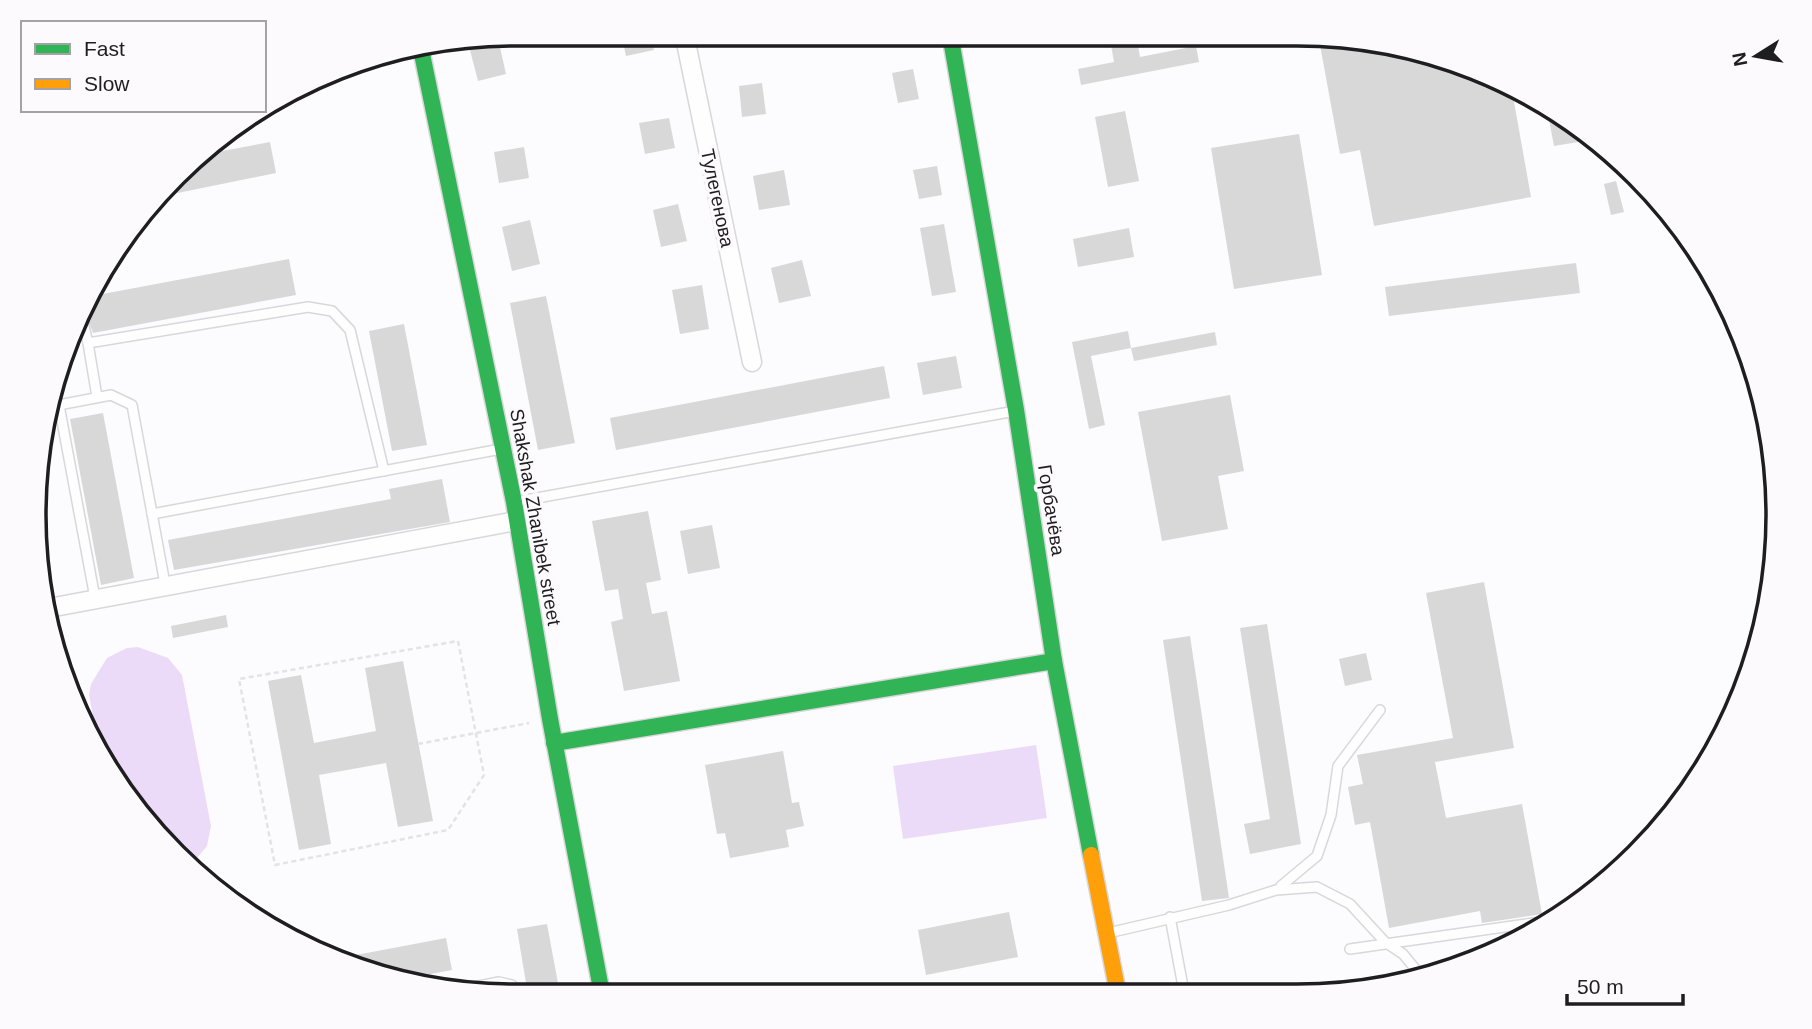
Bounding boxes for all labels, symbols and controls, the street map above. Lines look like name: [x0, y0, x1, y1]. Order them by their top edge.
legend: [21, 21, 266, 112]
north arrow: [1721, 21, 1791, 91]
text: Fast: [84, 37, 125, 60]
text: N: [1728, 50, 1751, 68]
text: Slow: [84, 72, 130, 95]
street label: Тулегенова: [697, 147, 738, 250]
street label: Shakshak Zhanibek street: [506, 407, 565, 628]
street label: Горбачёва: [1034, 463, 1069, 557]
scale bar: [1567, 962, 1682, 1006]
text: 50 m: [1577, 975, 1624, 998]

